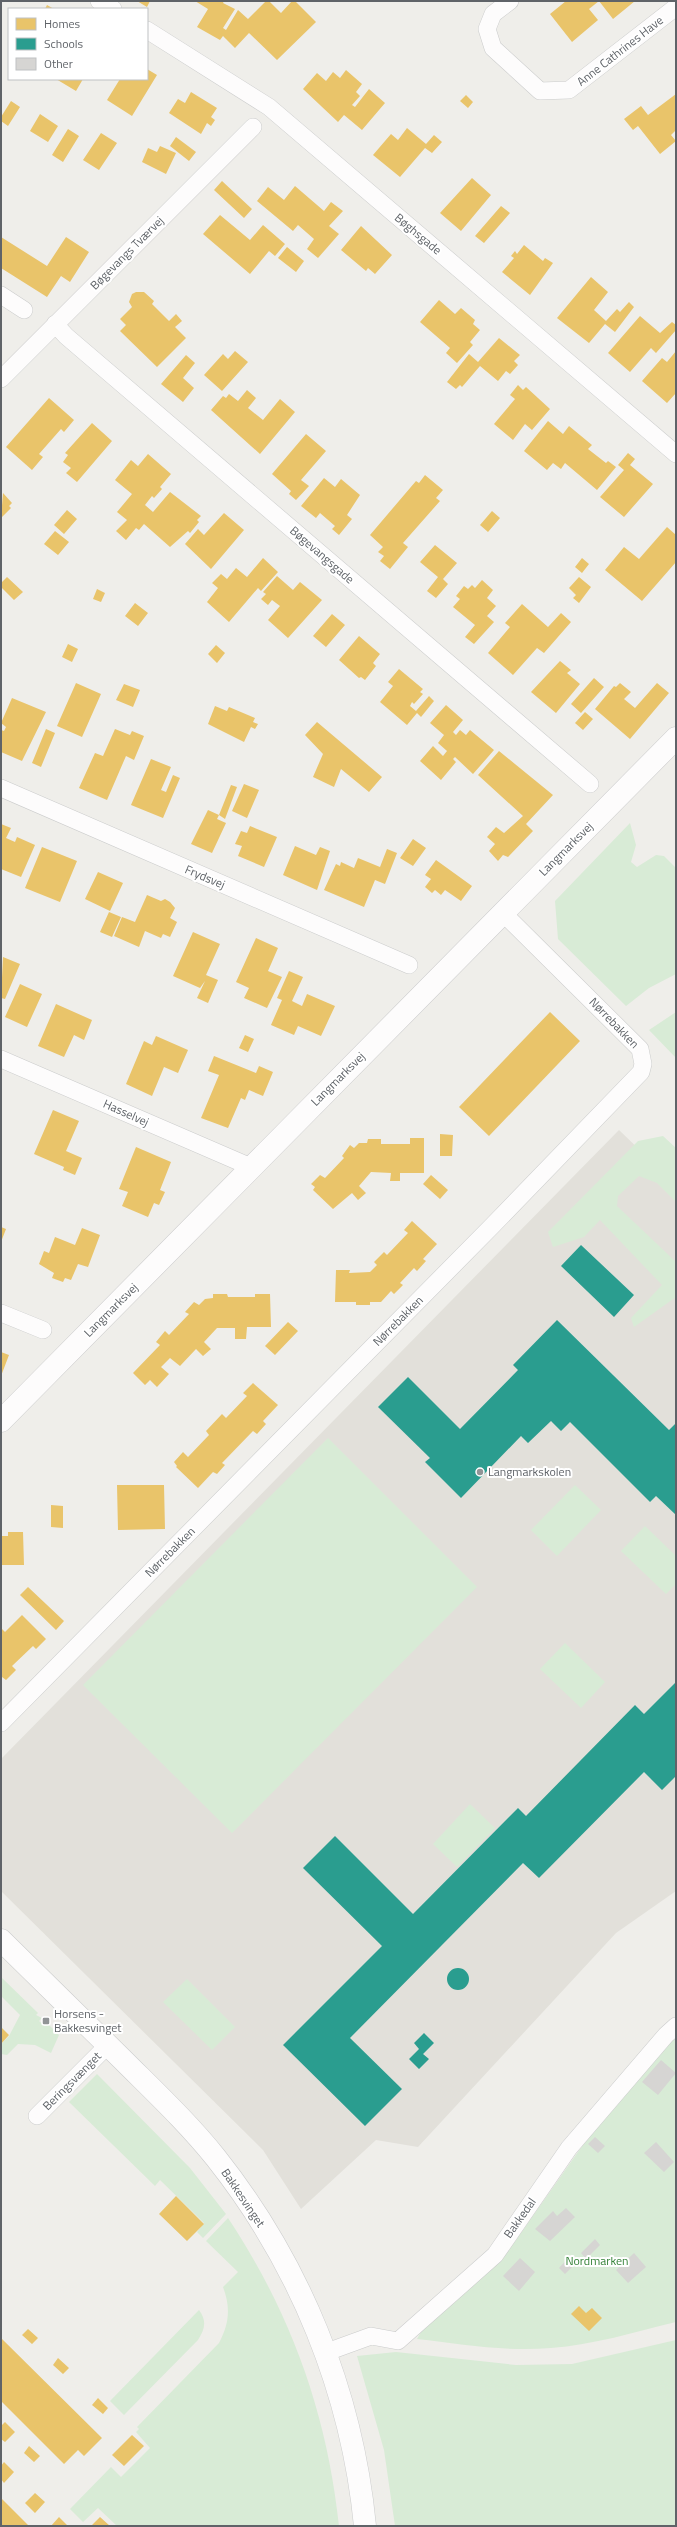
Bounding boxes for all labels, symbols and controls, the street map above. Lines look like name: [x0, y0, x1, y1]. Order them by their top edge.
legend: [8, 8, 148, 80]
street label: Anne Cathrines Have: [572, 11, 667, 90]
text: Homes: [44, 14, 80, 33]
text: Schools: [44, 34, 84, 53]
text: Other: [44, 54, 73, 73]
street label: Bøghsgade: [391, 208, 446, 259]
street label: Bøgevangs Tværvej: [85, 211, 168, 294]
street label: Bøgevangsgade: [286, 521, 359, 588]
street label: Langmarksvej: [534, 817, 597, 880]
street label: Frydsvej: [182, 860, 228, 894]
street label: Nørrebakken: [585, 993, 644, 1053]
street label: Langmarksvej: [306, 1047, 369, 1110]
street label: Hasselvej: [100, 1094, 152, 1131]
street label: Langmarksvej: [79, 1278, 142, 1341]
street label: Nørrebakken: [368, 1291, 427, 1350]
place label: Langmarkskolen: [488, 1462, 571, 1481]
marker: Langmarkskolen: [475, 1467, 485, 1477]
street label: Nørrebakken: [140, 1522, 199, 1581]
place label: Horsens - Bakkesvinget: [54, 2004, 122, 2037]
marker: Horsens - Bakkesvinget: [41, 2016, 51, 2026]
street label: Beringsvænget: [38, 2046, 106, 2114]
street label: Bakkesvinget: [217, 2164, 271, 2232]
street label: Bakkedal: [499, 2193, 541, 2242]
park label: Nordmarken: [565, 2251, 629, 2270]

